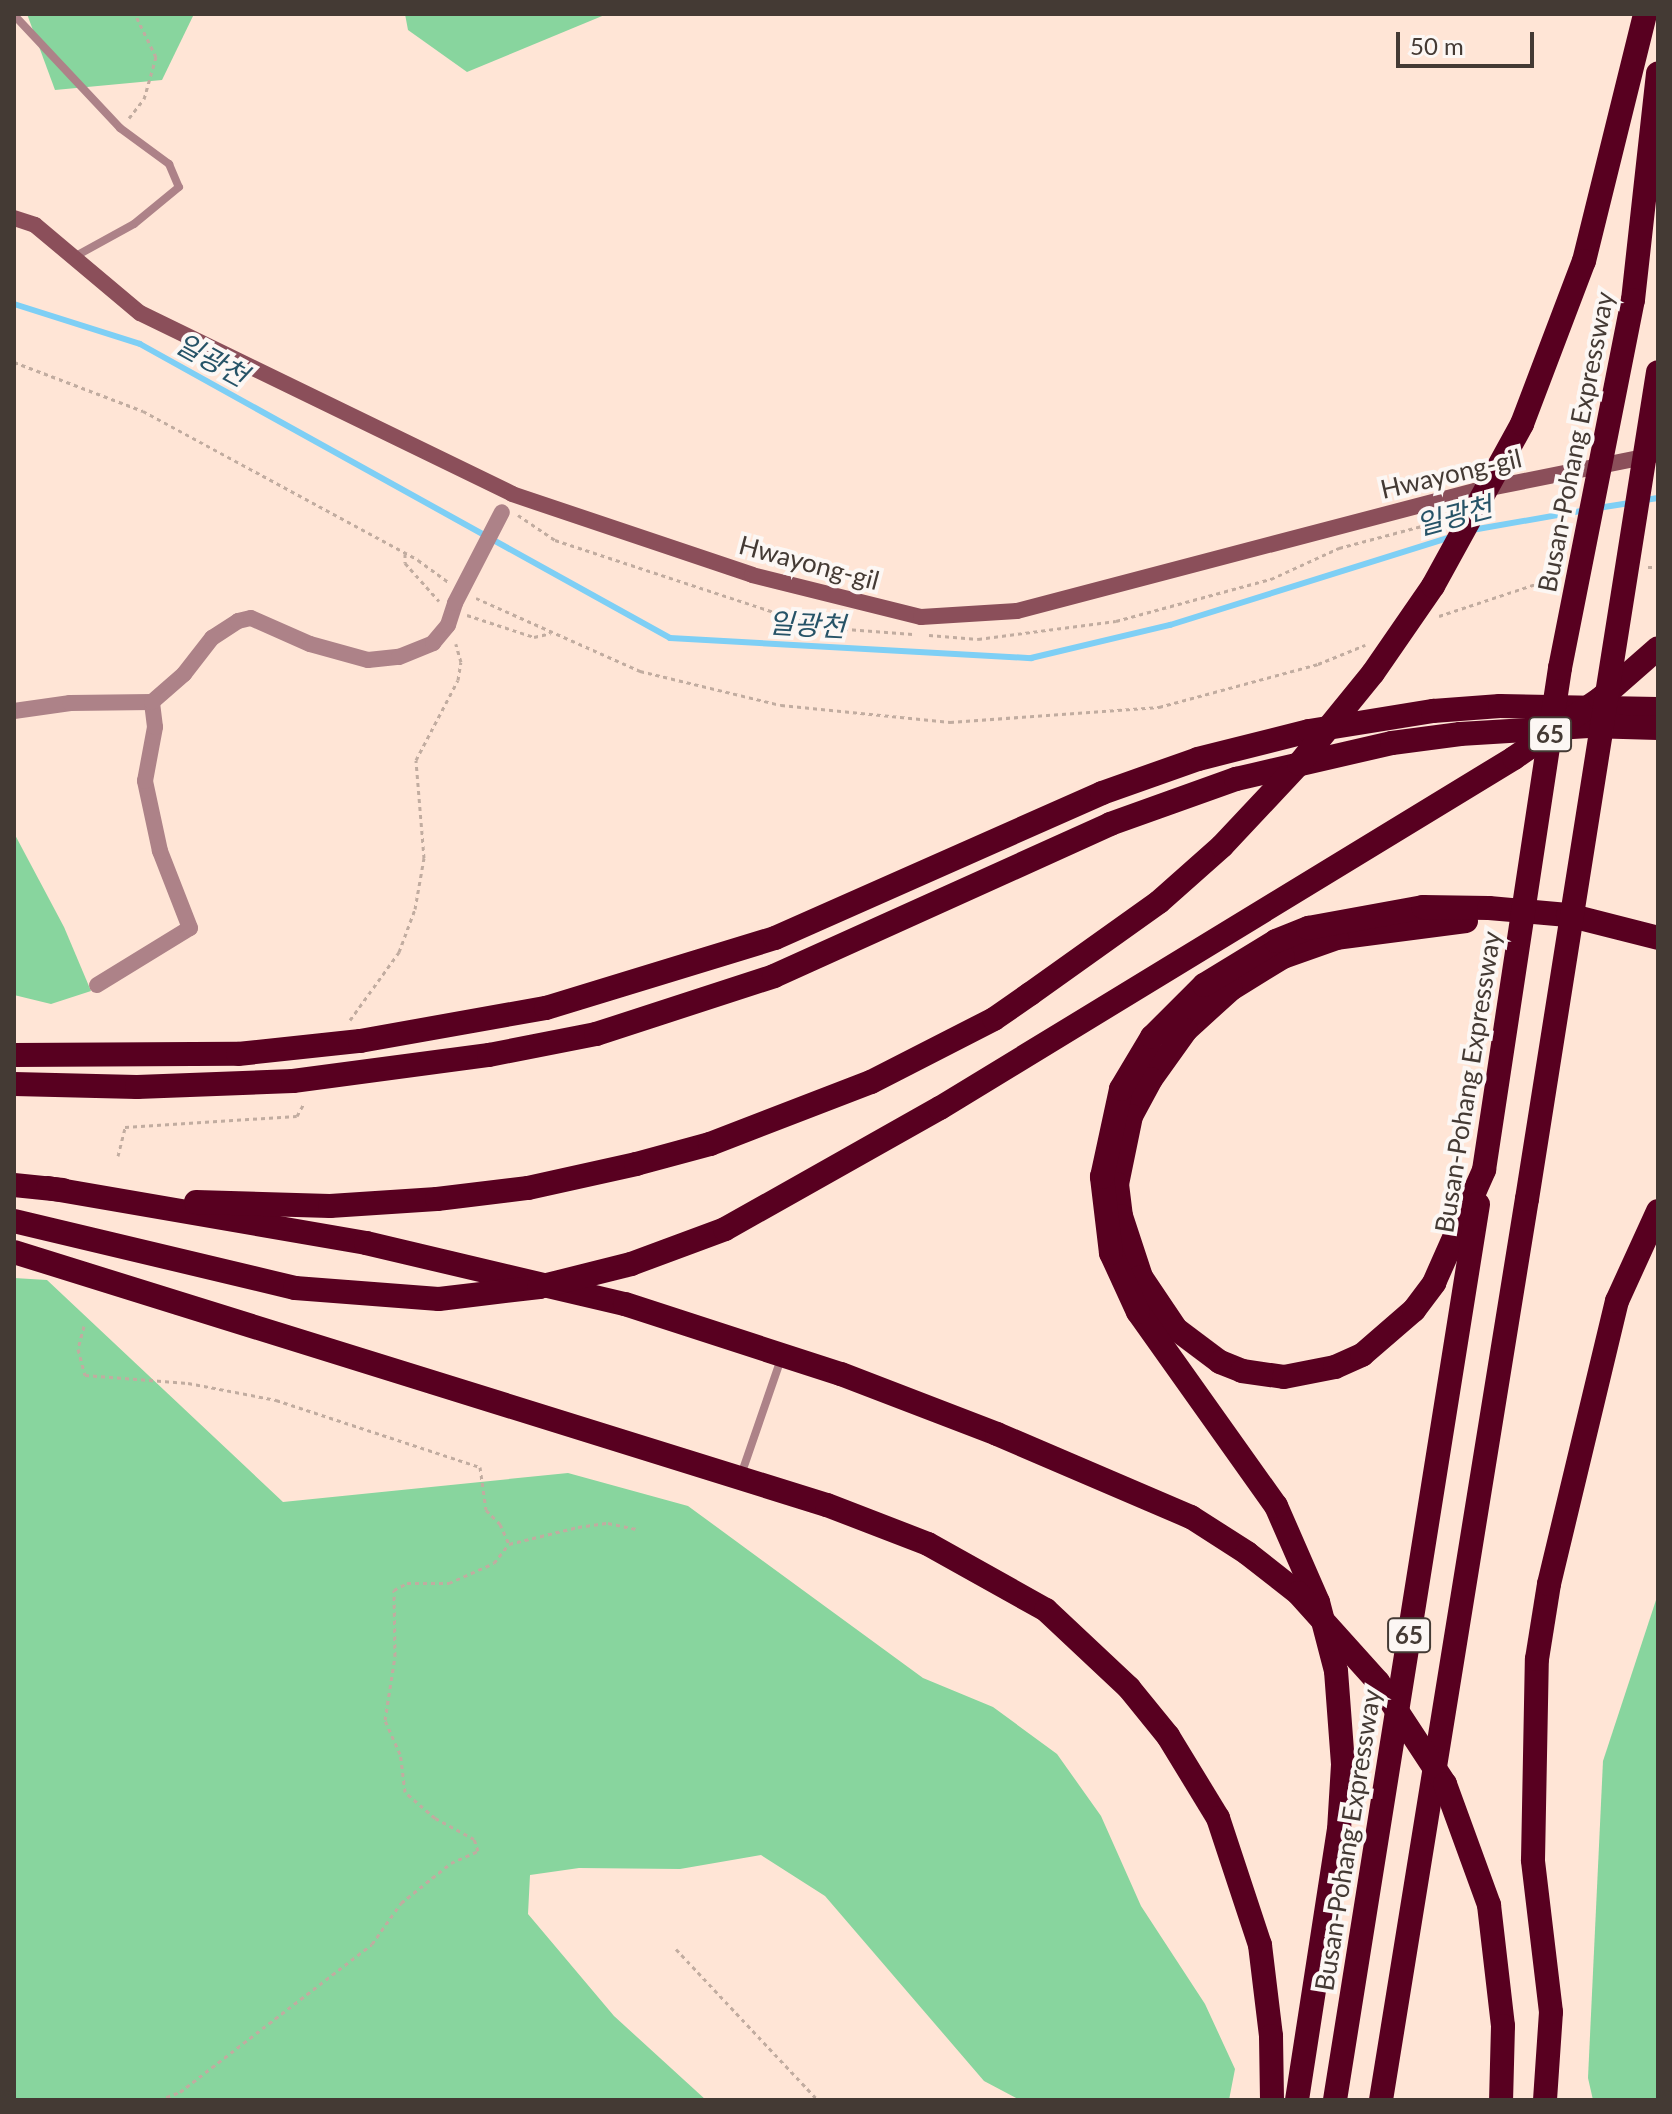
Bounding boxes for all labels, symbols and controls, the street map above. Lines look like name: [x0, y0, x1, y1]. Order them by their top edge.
scale bar: [1400, 16, 1538, 66]
text: 50 m: [1410, 31, 1464, 60]
street label: Busan-Pohang Expressway: [1532, 289, 1620, 595]
water label: 일광천: [170, 326, 254, 392]
street label: Hwayong-gil: [1377, 443, 1525, 505]
water label: 일광천: [1412, 489, 1496, 541]
street label: Hwayong-gil: [735, 529, 883, 597]
water label: 일광천: [768, 605, 846, 643]
road number: 65: [1528, 714, 1572, 754]
street label: Busan-Pohang Expressway: [1429, 929, 1507, 1235]
road number: 65: [1387, 1615, 1431, 1655]
street label: Busan-Pohang Expressway: [1309, 1687, 1387, 1993]

